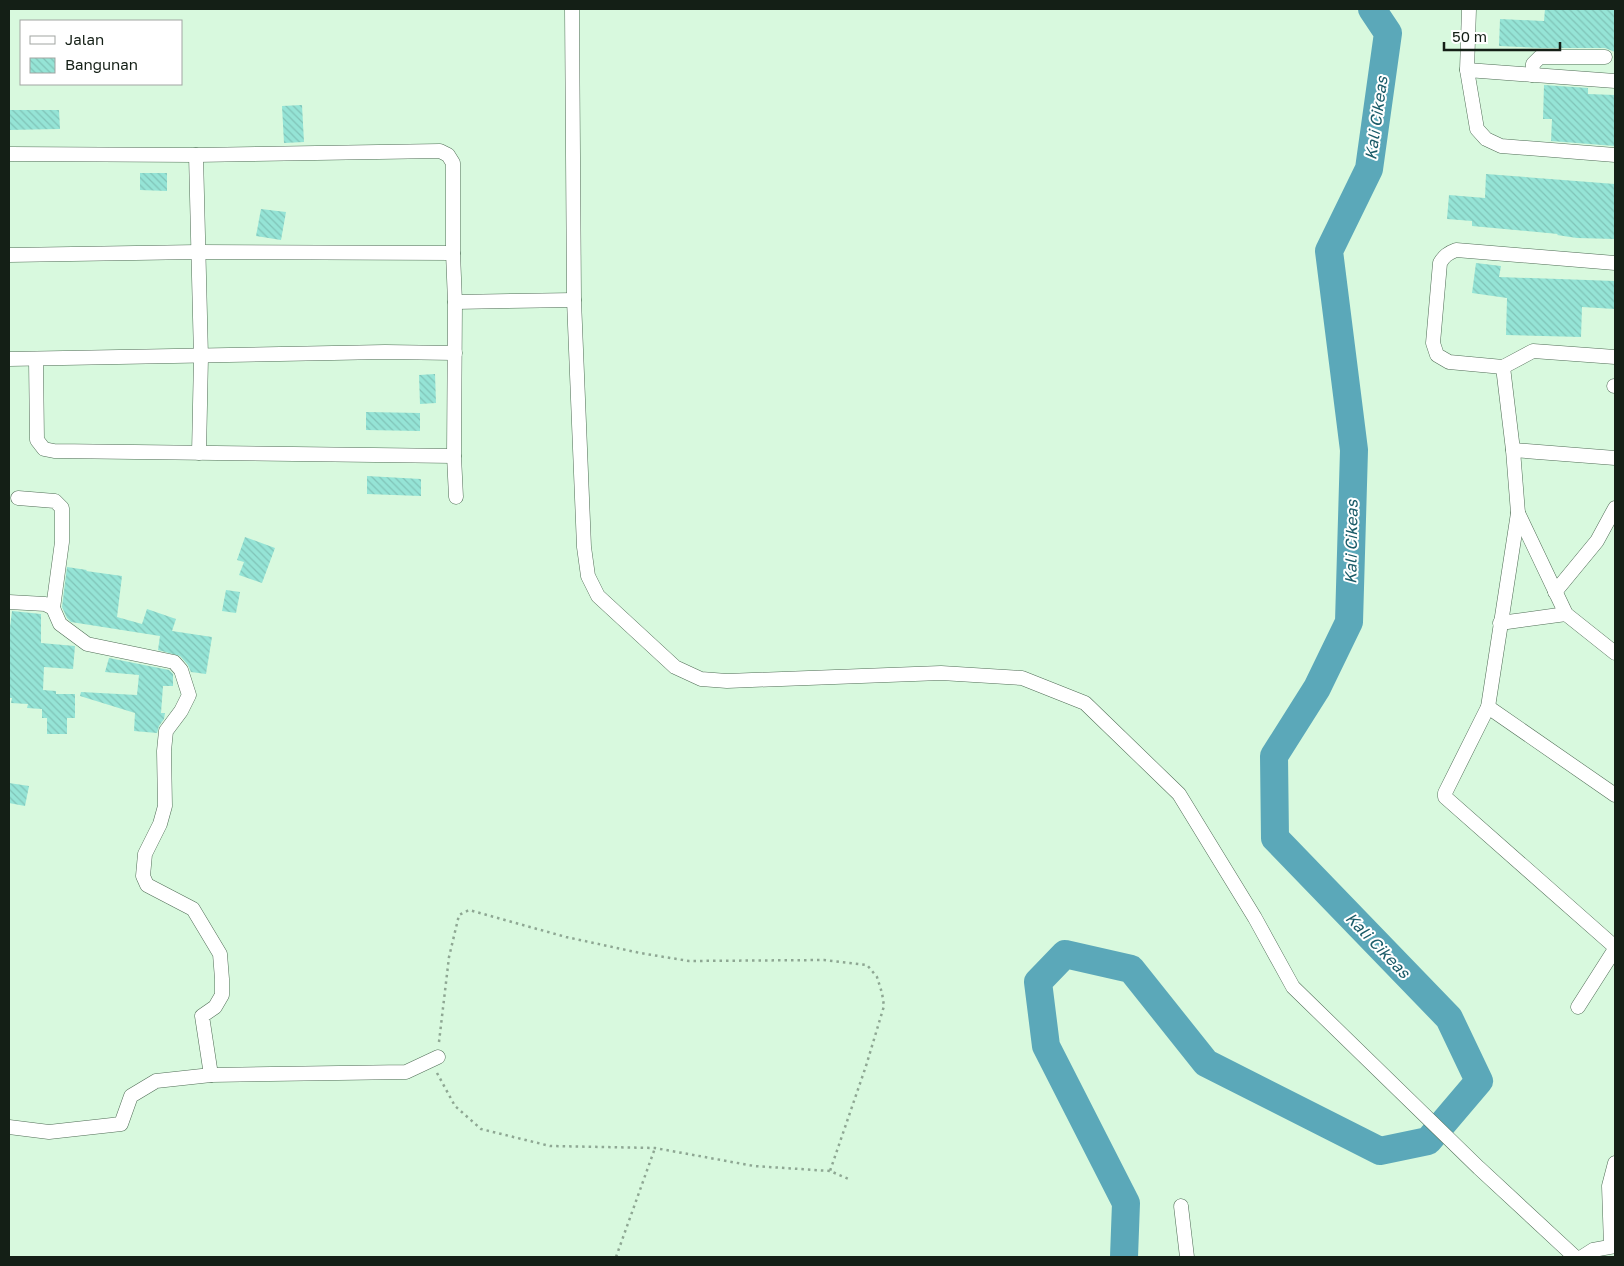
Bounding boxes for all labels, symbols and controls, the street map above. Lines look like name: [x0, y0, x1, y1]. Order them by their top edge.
legend: [20, 20, 182, 85]
scale bar: [1444, 20, 1560, 52]
text: 50 m: [1452, 27, 1487, 45]
text: Jalan: [65, 30, 104, 48]
text: Bangunan: [65, 55, 138, 73]
water label: Kali Cikeas: [1360, 74, 1392, 161]
water label: Kali Cikeas: [1340, 498, 1362, 584]
water label: Kali Cikeas: [1342, 908, 1415, 983]

